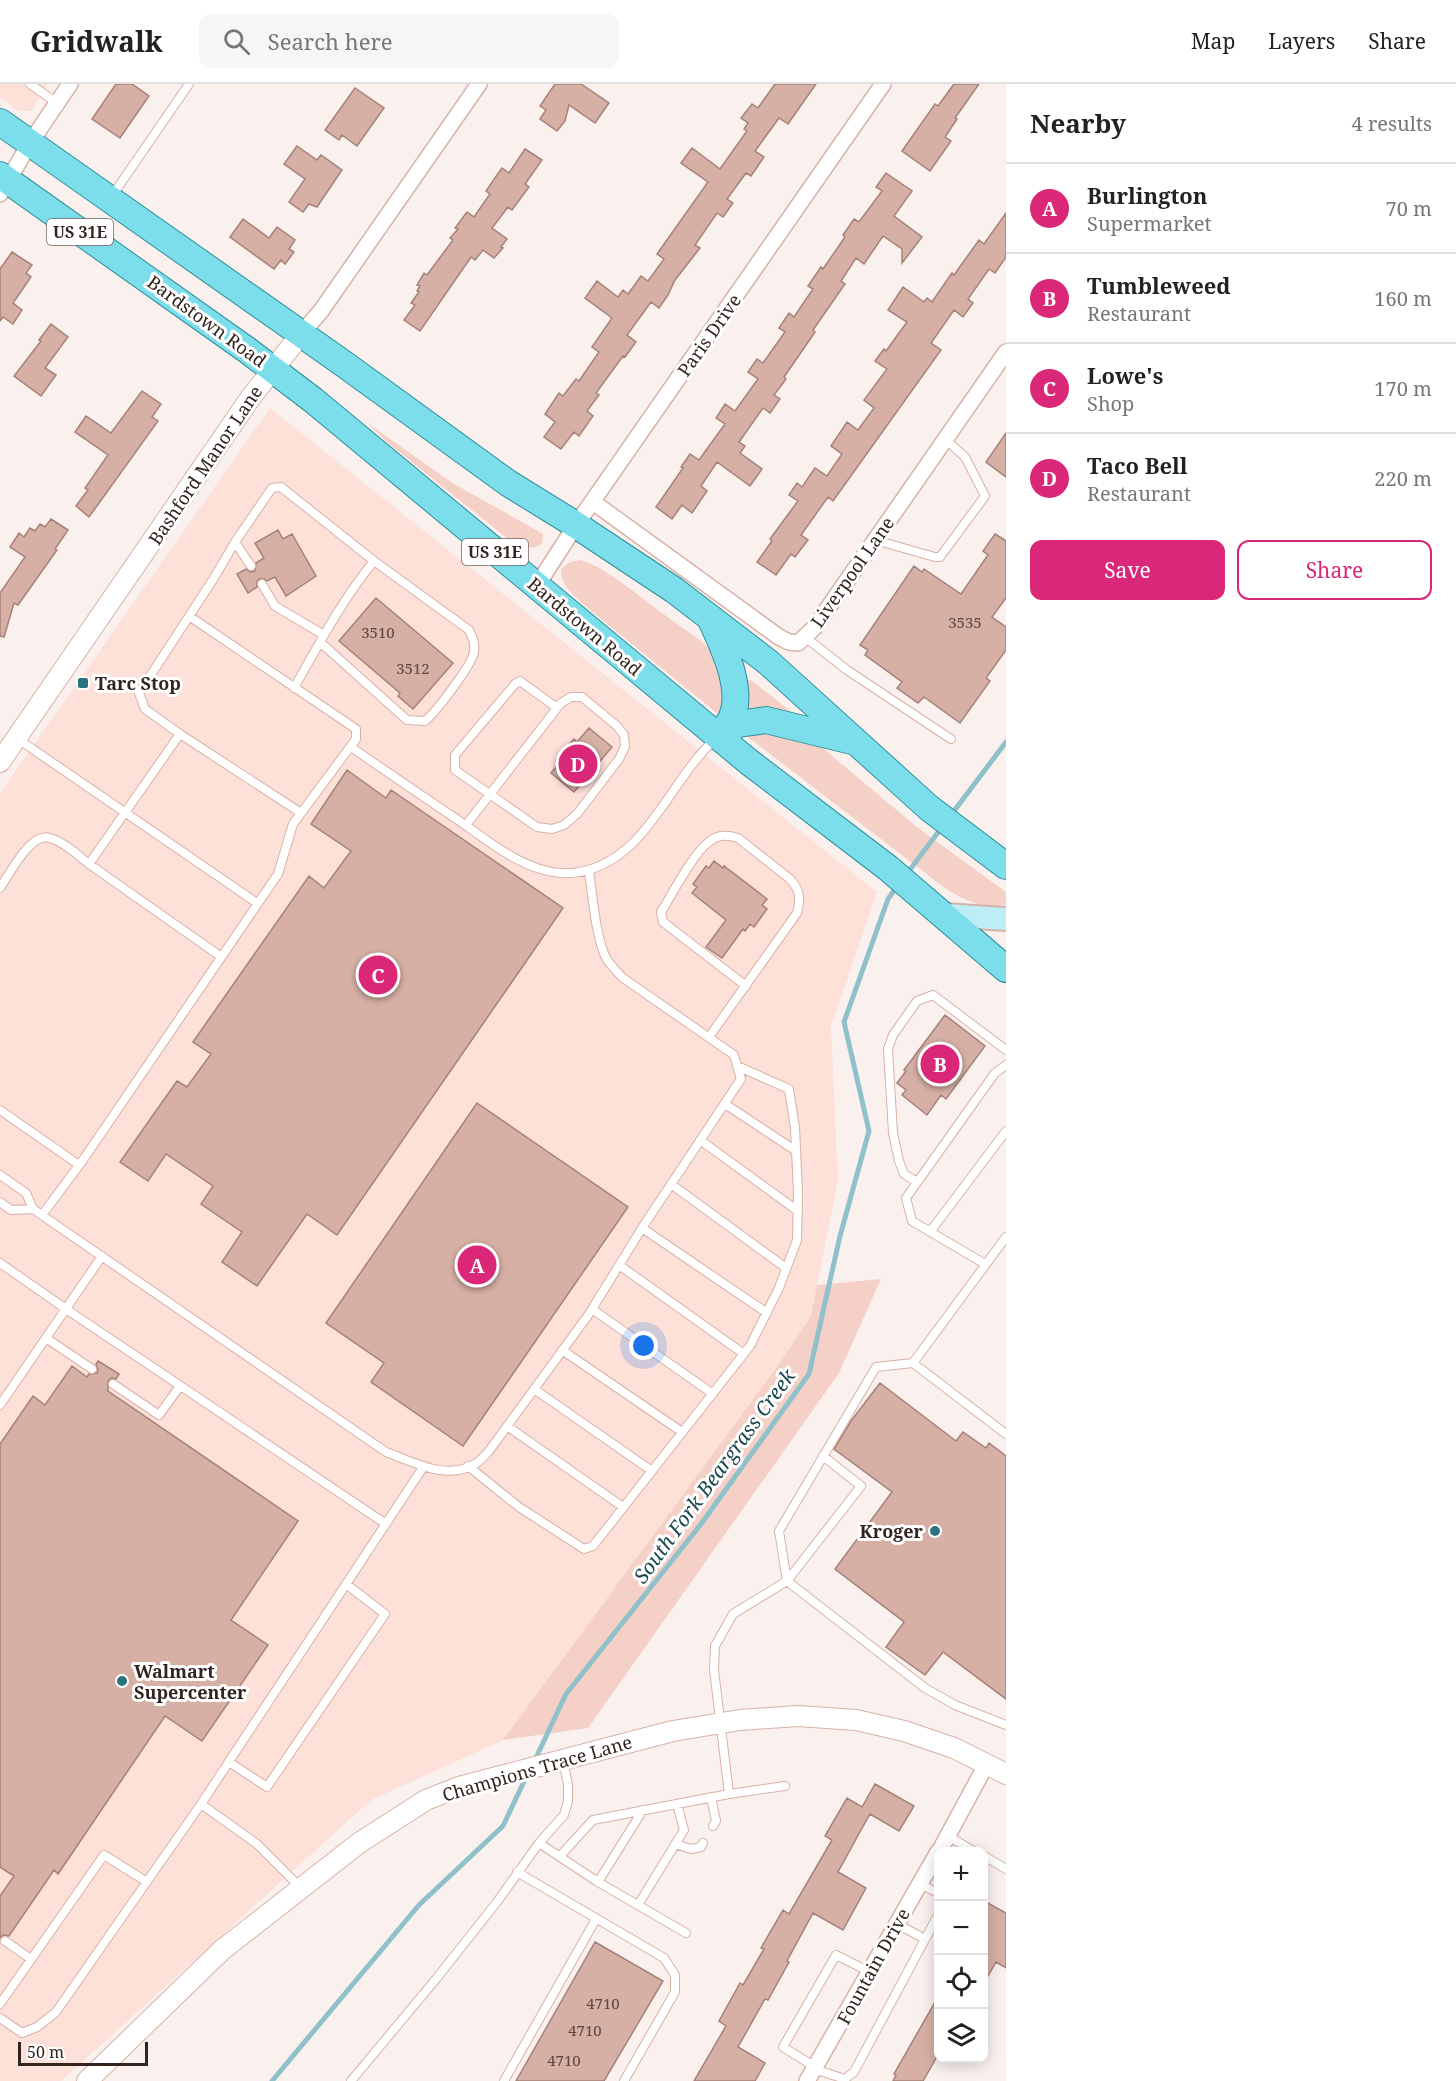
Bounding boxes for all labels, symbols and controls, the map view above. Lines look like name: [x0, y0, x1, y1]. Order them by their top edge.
search box: [199, 14, 619, 68]
text: Gridwalk: [30, 22, 163, 60]
icon: search: [220, 25, 253, 58]
text: Search here: [268, 26, 393, 56]
text: Map: [1191, 27, 1235, 55]
text: Layers: [1268, 27, 1335, 55]
text: Share: [1368, 27, 1426, 55]
text: Nearby: [1030, 105, 1126, 141]
text: 4 results: [1352, 110, 1432, 137]
text: Burlington: [1087, 180, 1208, 210]
text: A: [1042, 195, 1057, 222]
text: 70 m: [1386, 195, 1432, 222]
text: Supermarket: [1087, 210, 1212, 237]
road number: US 31E: [47, 219, 113, 245]
street label: Bardstown Road: [143, 270, 271, 372]
text: Tumbleweed: [1087, 270, 1231, 300]
text: B: [1043, 285, 1056, 312]
text: 160 m: [1374, 285, 1432, 312]
street label: Paris Drive: [672, 289, 746, 381]
text: Restaurant: [1087, 300, 1191, 327]
text: Lowe's: [1087, 360, 1163, 390]
text: C: [1043, 375, 1056, 402]
text: 170 m: [1374, 375, 1432, 402]
street label: Bashford Manor Lane: [143, 381, 267, 549]
text: Shop: [1087, 390, 1134, 417]
text: Taco Bell: [1087, 450, 1188, 480]
text: D: [1042, 465, 1057, 492]
text: 220 m: [1374, 465, 1432, 492]
text: Restaurant: [1087, 480, 1191, 507]
street label: Liverpool Lane: [805, 512, 899, 632]
road number: US 31E: [462, 539, 528, 565]
button: Save: [1030, 540, 1225, 600]
button: Share: [1237, 540, 1432, 600]
street label: Bardstown Road: [523, 571, 647, 681]
house number: 3535: [948, 612, 982, 632]
house number: 3510: [361, 622, 395, 642]
house number: 3512: [396, 658, 430, 678]
place label: Tarc Stop: [95, 671, 181, 695]
marker: Tarc Stop: [76, 676, 90, 690]
pin: D: [558, 742, 598, 786]
pin: C: [358, 952, 398, 998]
pin: B: [920, 1042, 960, 1086]
pin: A: [458, 1242, 496, 1288]
your location: [629, 1331, 658, 1360]
water label: South Fork Beargrass Creek: [627, 1363, 801, 1589]
place label: Kroger: [860, 1519, 924, 1543]
marker: Kroger: [928, 1524, 942, 1538]
place label: Walmart Supercenter: [134, 1659, 247, 1704]
marker: Walmart Supercenter: [115, 1674, 129, 1688]
street label: Champions Trace Lane: [439, 1729, 635, 1807]
map controls: [934, 1847, 988, 2063]
button: +: [934, 1847, 988, 1901]
button: −: [934, 1901, 988, 1955]
street label: Fountain Drive: [831, 1904, 915, 2028]
button: locate: [934, 1955, 988, 2009]
house number: 4710: [586, 1993, 620, 2013]
button: layers: [934, 2009, 988, 2063]
house number: 4710: [568, 2020, 602, 2040]
scale bar: [18, 2039, 148, 2066]
text: 50 m: [27, 2041, 64, 2063]
house number: 4710: [547, 2050, 581, 2070]

